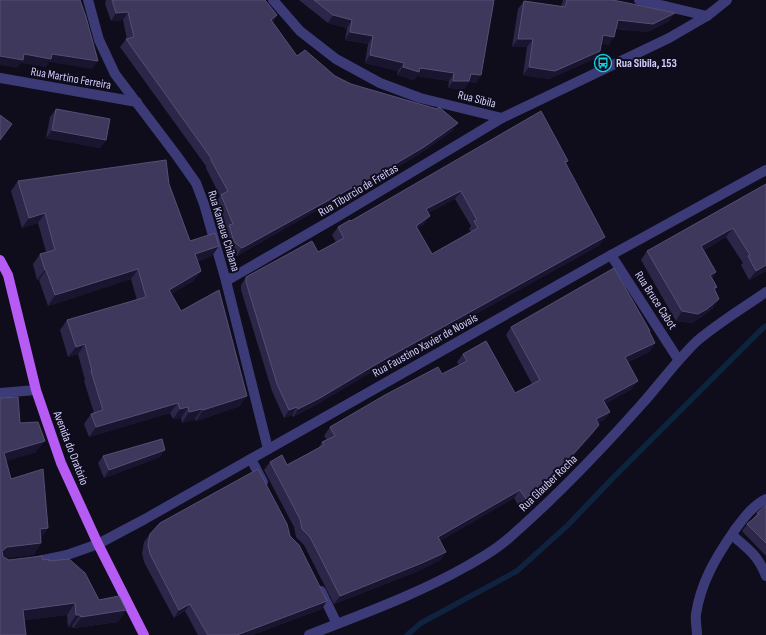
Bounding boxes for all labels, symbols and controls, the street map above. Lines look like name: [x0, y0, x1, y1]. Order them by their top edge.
bus stop icon: Rua Sibila, 153: [593, 53, 613, 73]
place label: Rua Sibila, 153: [616, 56, 677, 71]
street label: Rua Martino Ferreira: [30, 64, 113, 93]
street label: Rua Sibila: [456, 88, 498, 112]
street label: Rua Tiburcio de Freitas: [316, 161, 401, 220]
street label: Rua Kameue Chibana: [204, 189, 243, 274]
street label: Rua Bruce Cabot: [631, 268, 680, 332]
street label: Rua Faustino Xavier de Novais: [370, 310, 481, 381]
street label: Avenida do Oratório: [49, 408, 92, 487]
street label: Rua Glauber Rocha: [516, 452, 581, 515]

